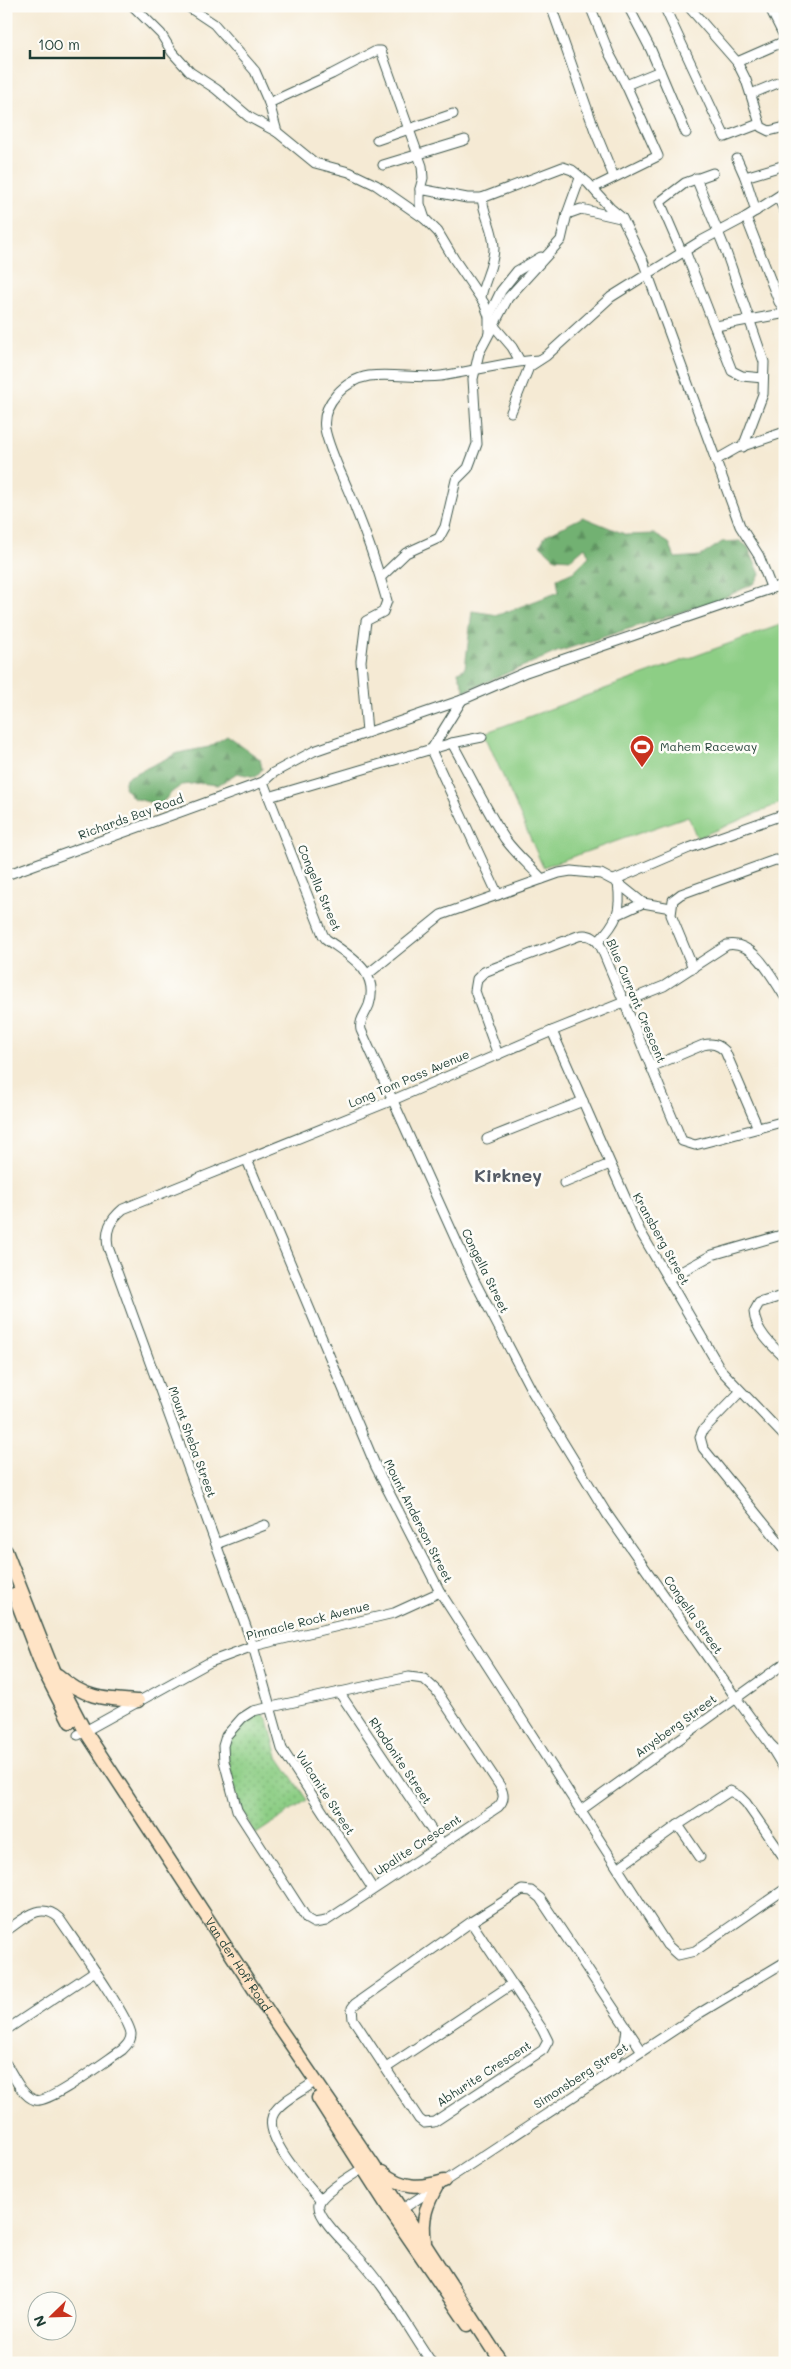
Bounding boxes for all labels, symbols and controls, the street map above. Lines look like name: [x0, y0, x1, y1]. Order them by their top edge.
scale bar: [30, 28, 164, 60]
text: 100 m: [38, 34, 80, 54]
sports icon: Mahem Raceway: [629, 734, 655, 768]
place label: Mahem Raceway: [660, 738, 757, 754]
street label: Richards Bay Road: [76, 789, 186, 843]
street label: Congella Street: [295, 842, 345, 933]
street label: Blue Currant Crescent: [604, 936, 670, 1065]
street label: Long Tom Pass Avenue: [346, 1045, 472, 1111]
district label: Kirkney: [474, 1163, 542, 1187]
street label: Kransberg Street: [630, 1189, 694, 1288]
street label: Congella Street: [458, 1226, 513, 1316]
street label: Mount Sheba Street: [165, 1384, 220, 1499]
street label: Mount Anderson Street: [381, 1456, 457, 1585]
street label: Congella Street: [661, 1572, 727, 1657]
street label: Pinnacle Rock Avenue: [244, 1597, 371, 1643]
street label: Anysberg Street: [631, 1690, 719, 1760]
street label: Rhodonite Street: [366, 1714, 436, 1807]
street label: Vulcanite Street: [293, 1747, 359, 1837]
street label: Upalite Crescent: [371, 1810, 464, 1878]
street label: Van der Hoff Road: [202, 1914, 275, 2015]
street label: Abhurite Crescent: [433, 2037, 534, 2110]
street label: Simonsberg Street: [530, 2039, 631, 2112]
north arrow: [28, 2292, 78, 2342]
text: N: [29, 2313, 50, 2330]

